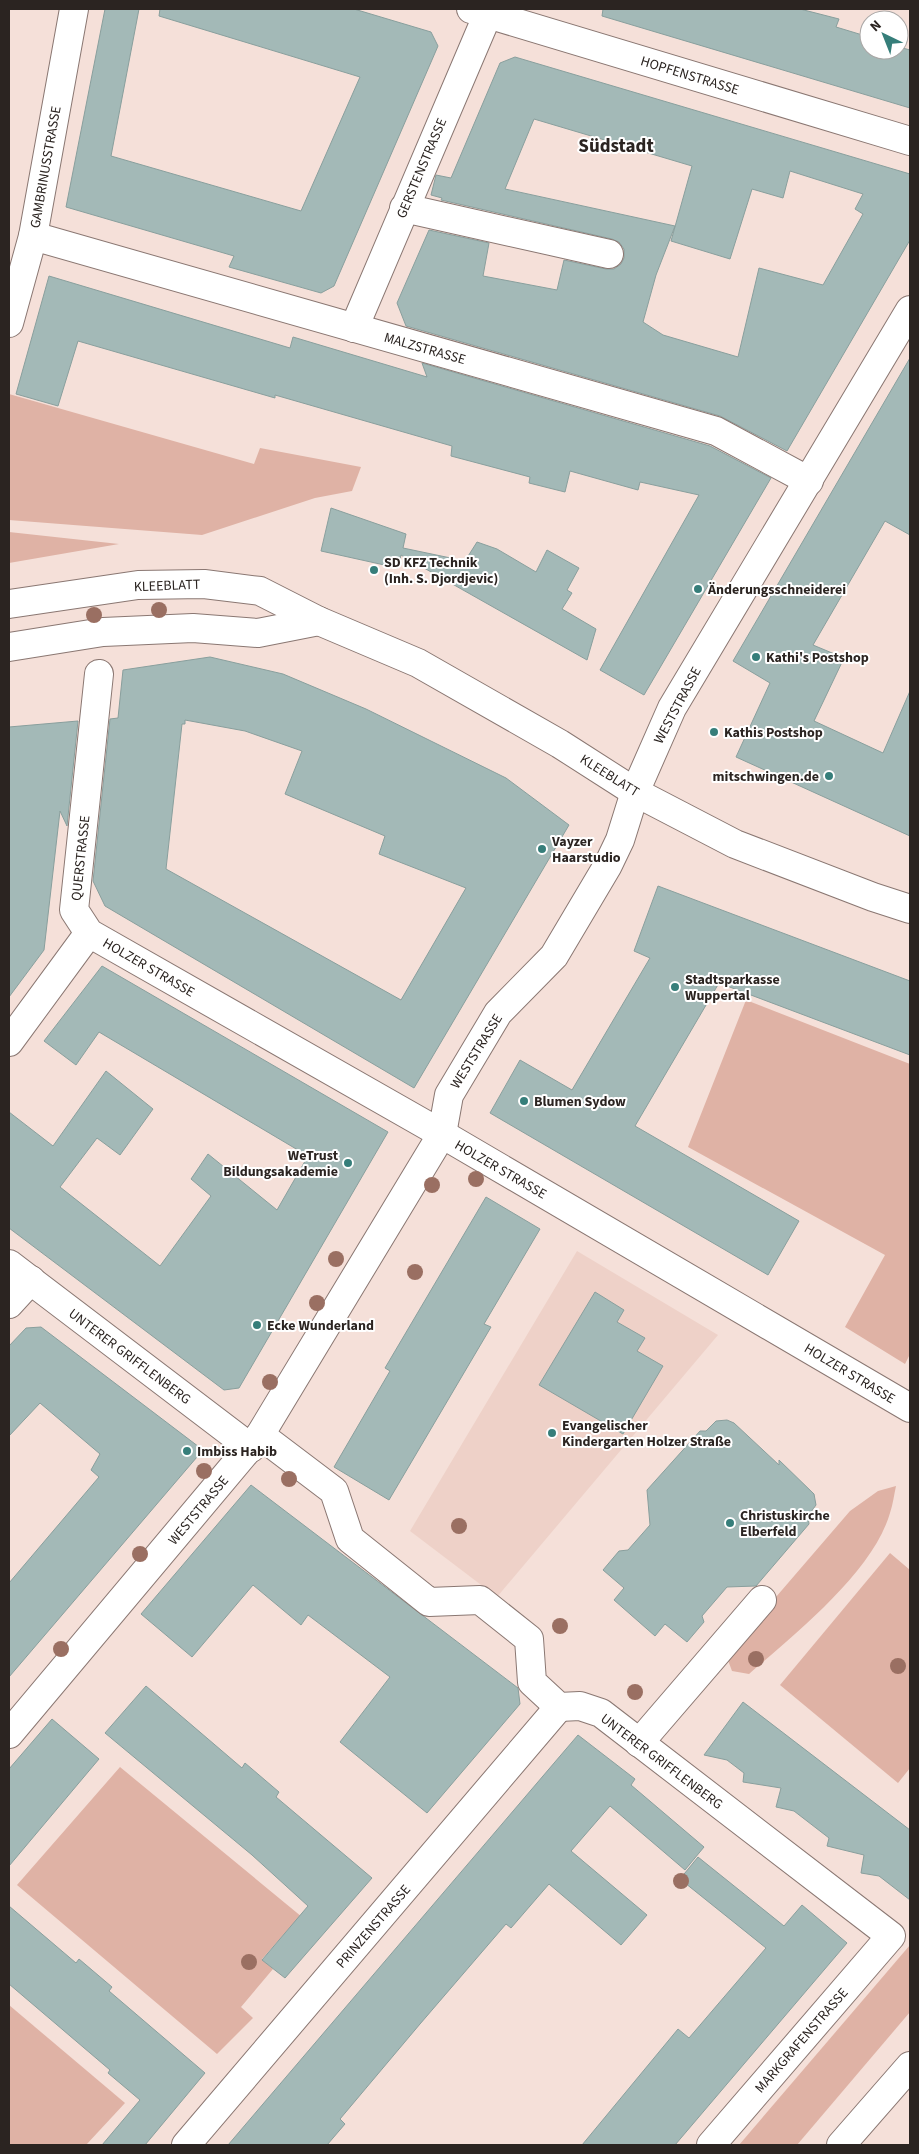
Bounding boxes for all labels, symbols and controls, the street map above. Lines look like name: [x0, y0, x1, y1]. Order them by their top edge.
north arrow: [859, 10, 909, 60]
text: N: [866, 16, 886, 37]
street label: HOPFENSTRASSE: [638, 51, 741, 100]
street label: GAMBRINUSSTRASSE: [25, 104, 67, 230]
street label: GERSTENSTRASSE: [392, 115, 452, 222]
district label: Südstadt: [578, 133, 654, 160]
street label: MALZSTRASSE: [382, 328, 468, 370]
place label: SD KFZ Technik (Inh. S. Djordjevic): [384, 553, 498, 589]
marker: SD KFZ Technik (Inh. S. Djordjevic): [368, 564, 380, 576]
street label: KLEEBLATT: [133, 575, 201, 597]
place label: Änderungsschneiderei: [707, 580, 846, 600]
marker: Änderungsschneiderei: [692, 583, 704, 595]
place label: Kathi's Postshop: [766, 648, 869, 668]
marker: Kathi's Postshop: [750, 651, 762, 663]
street label: WESTSTRASSE: [649, 663, 707, 748]
place label: Kathis Postshop: [724, 723, 823, 743]
marker: Kathis Postshop: [708, 726, 720, 738]
street label: KLEEBLATT: [576, 750, 643, 802]
place label: mitschwingen.de: [713, 767, 819, 787]
marker: mitschwingen.de: [823, 770, 835, 782]
street label: QUERSTRASSE: [67, 814, 95, 902]
place label: Vayzer Haarstudio: [551, 832, 621, 868]
marker: Vayzer Haarstudio: [536, 843, 548, 855]
street label: HOLZER STRASSE: [99, 933, 198, 1002]
place label: Stadtsparkasse Wuppertal: [685, 970, 780, 1006]
marker: Stadtsparkasse Wuppertal: [669, 981, 681, 993]
street label: WESTSTRASSE: [446, 1010, 508, 1093]
place label: Blumen Sydow: [534, 1092, 626, 1112]
marker: Blumen Sydow: [518, 1095, 530, 1107]
street label: HOLZER STRASSE: [451, 1135, 550, 1204]
place label: WeTrust Bildungsakademie: [223, 1146, 339, 1182]
marker: WeTrust Bildungsakademie: [342, 1157, 354, 1169]
street label: UNTERER GRIFFLENBERG: [64, 1304, 195, 1410]
place label: Ecke Wunderland: [267, 1316, 374, 1336]
marker: Ecke Wunderland: [251, 1319, 263, 1331]
street label: HOLZER STRASSE: [800, 1339, 899, 1409]
place label: Evangelischer Kindergarten Holzer Straße: [562, 1416, 731, 1452]
marker: Evangelischer Kindergarten Holzer Straße: [546, 1427, 558, 1439]
place label: Imbiss Habib: [197, 1442, 277, 1462]
marker: Imbiss Habib: [181, 1445, 193, 1457]
street label: WESTSTRASSE: [164, 1472, 234, 1550]
place label: Christuskirche Elberfeld: [740, 1506, 830, 1542]
marker: Christuskirche Elberfeld: [724, 1517, 736, 1529]
street label: UNTERER GRIFFLENBERG: [596, 1709, 727, 1815]
street label: PRINZENSTRASSE: [332, 1880, 416, 1973]
street label: MARKGRAFENSTRASSE: [750, 1984, 853, 2098]

